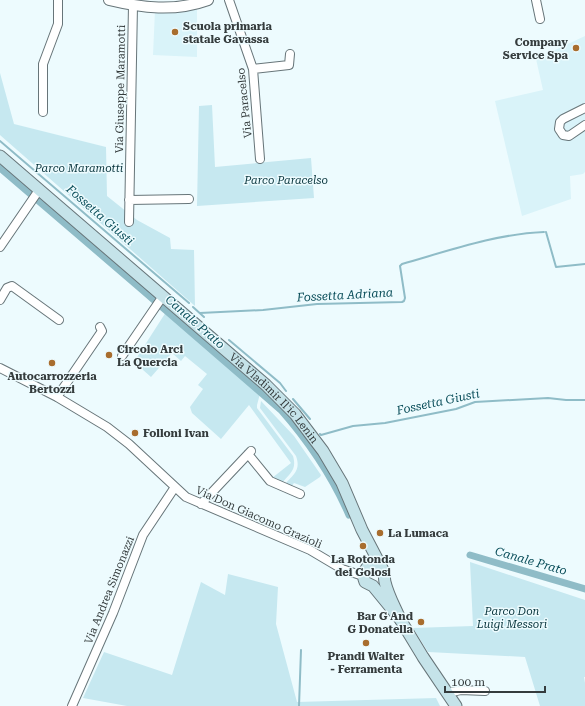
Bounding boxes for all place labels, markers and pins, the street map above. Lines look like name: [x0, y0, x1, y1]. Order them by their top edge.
place label: Scuola primaria statale Gavassa: [183, 20, 272, 46]
marker: Scuola primaria statale Gavassa: [170, 27, 180, 37]
place label: Company Service Spa: [503, 36, 569, 62]
marker: Company Service Spa: [571, 43, 581, 53]
place label: Circolo Arci La Quercia: [117, 343, 183, 369]
marker: Circolo Arci La Quercia: [104, 350, 114, 360]
marker: Autocarrozzeria Bertozzi: [47, 358, 57, 368]
place label: Autocarrozzeria Bertozzi: [7, 370, 97, 396]
place label: Folloni Ivan: [143, 427, 209, 440]
marker: Folloni Ivan: [130, 428, 140, 438]
place label: La Lumaca: [388, 527, 449, 540]
marker: La Lumaca: [375, 528, 385, 538]
marker: La Rotonda dei Golosi: [358, 541, 368, 551]
place label: La Rotonda dei Golosi: [331, 553, 396, 579]
place label: Bar G And G Donatella: [348, 610, 414, 636]
marker: Bar G And G Donatella: [416, 617, 426, 627]
marker: Prandi Walter - Ferramenta: [361, 638, 371, 648]
place label: Prandi Walter - Ferramenta: [328, 650, 404, 676]

